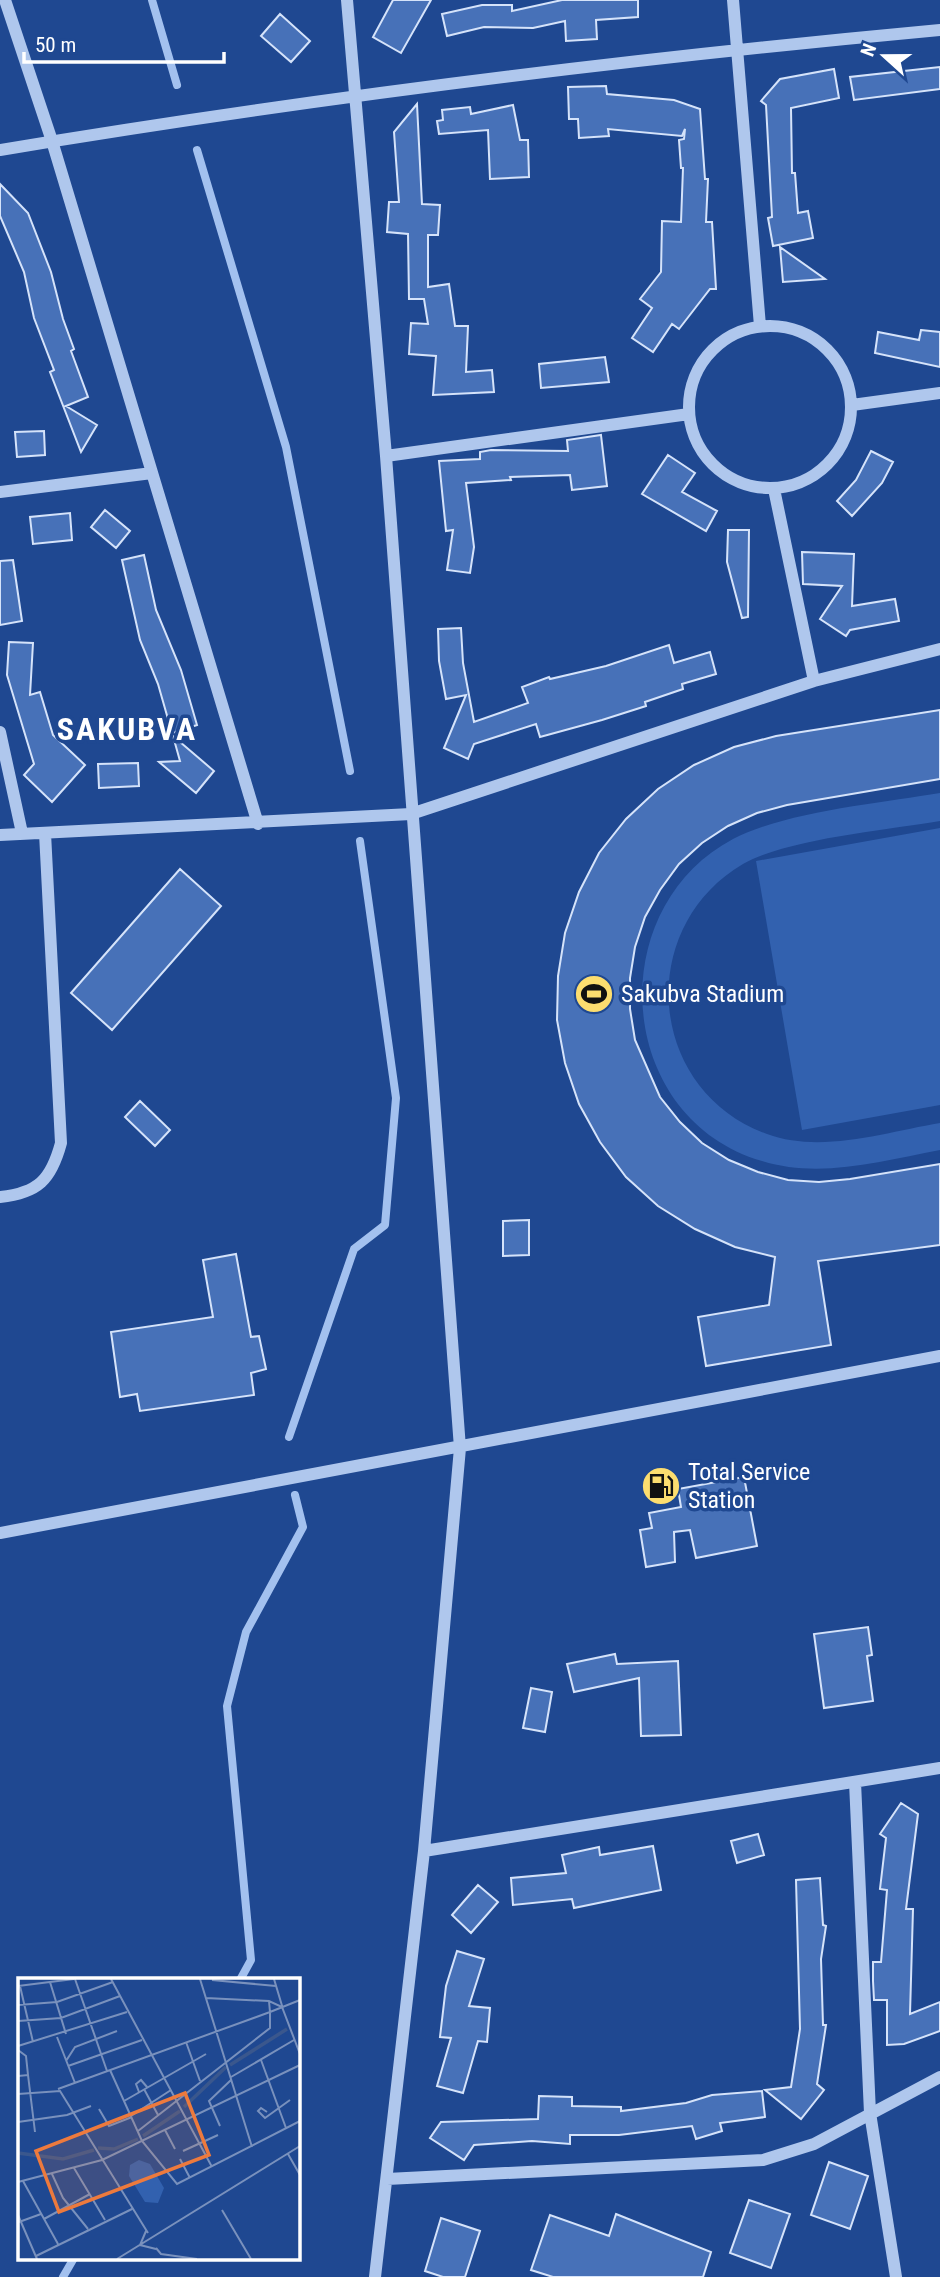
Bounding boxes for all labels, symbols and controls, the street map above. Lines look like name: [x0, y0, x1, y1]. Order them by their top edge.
scale bar: [24, 21, 224, 65]
north arrow: [849, 21, 919, 91]
text: 50 m: [35, 33, 76, 57]
text: N: [856, 41, 881, 60]
district label: SAKUBVA: [57, 710, 197, 748]
sports icon: Sakubva Stadium: [573, 973, 615, 1015]
place label: Sakubva Stadium: [621, 980, 784, 1008]
place label: Total Service Station: [688, 1458, 810, 1514]
fuel station icon: Total Service Station: [640, 1465, 682, 1507]
inset map: [18, 1978, 299, 2260]

